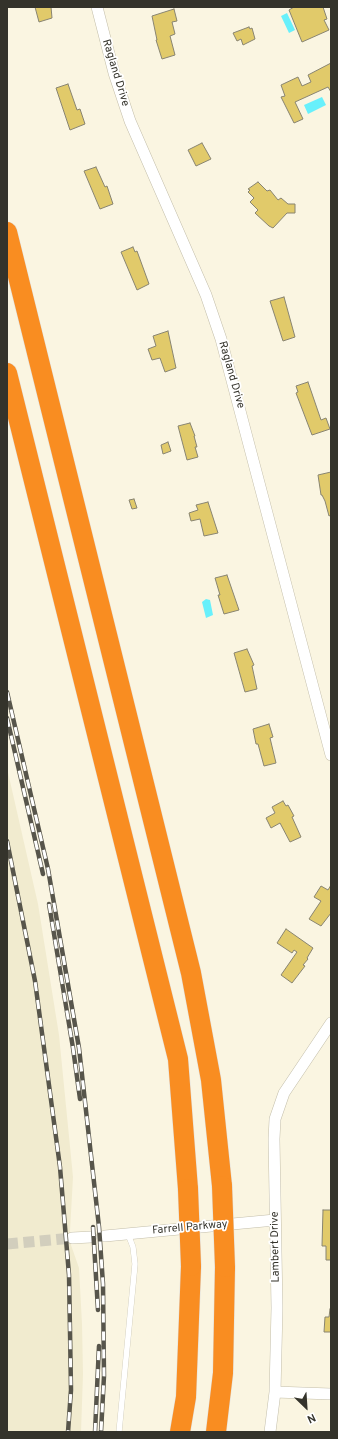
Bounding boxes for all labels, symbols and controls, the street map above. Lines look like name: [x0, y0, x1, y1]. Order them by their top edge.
street label: Ragland Drive: [99, 38, 131, 108]
street label: Ragland Drive: [215, 340, 247, 410]
street label: Lambert Drive: [269, 1211, 283, 1283]
street label: Farrell Parkway: [152, 1218, 228, 1238]
north arrow: [286, 1387, 326, 1427]
text: N: [305, 1410, 318, 1426]

